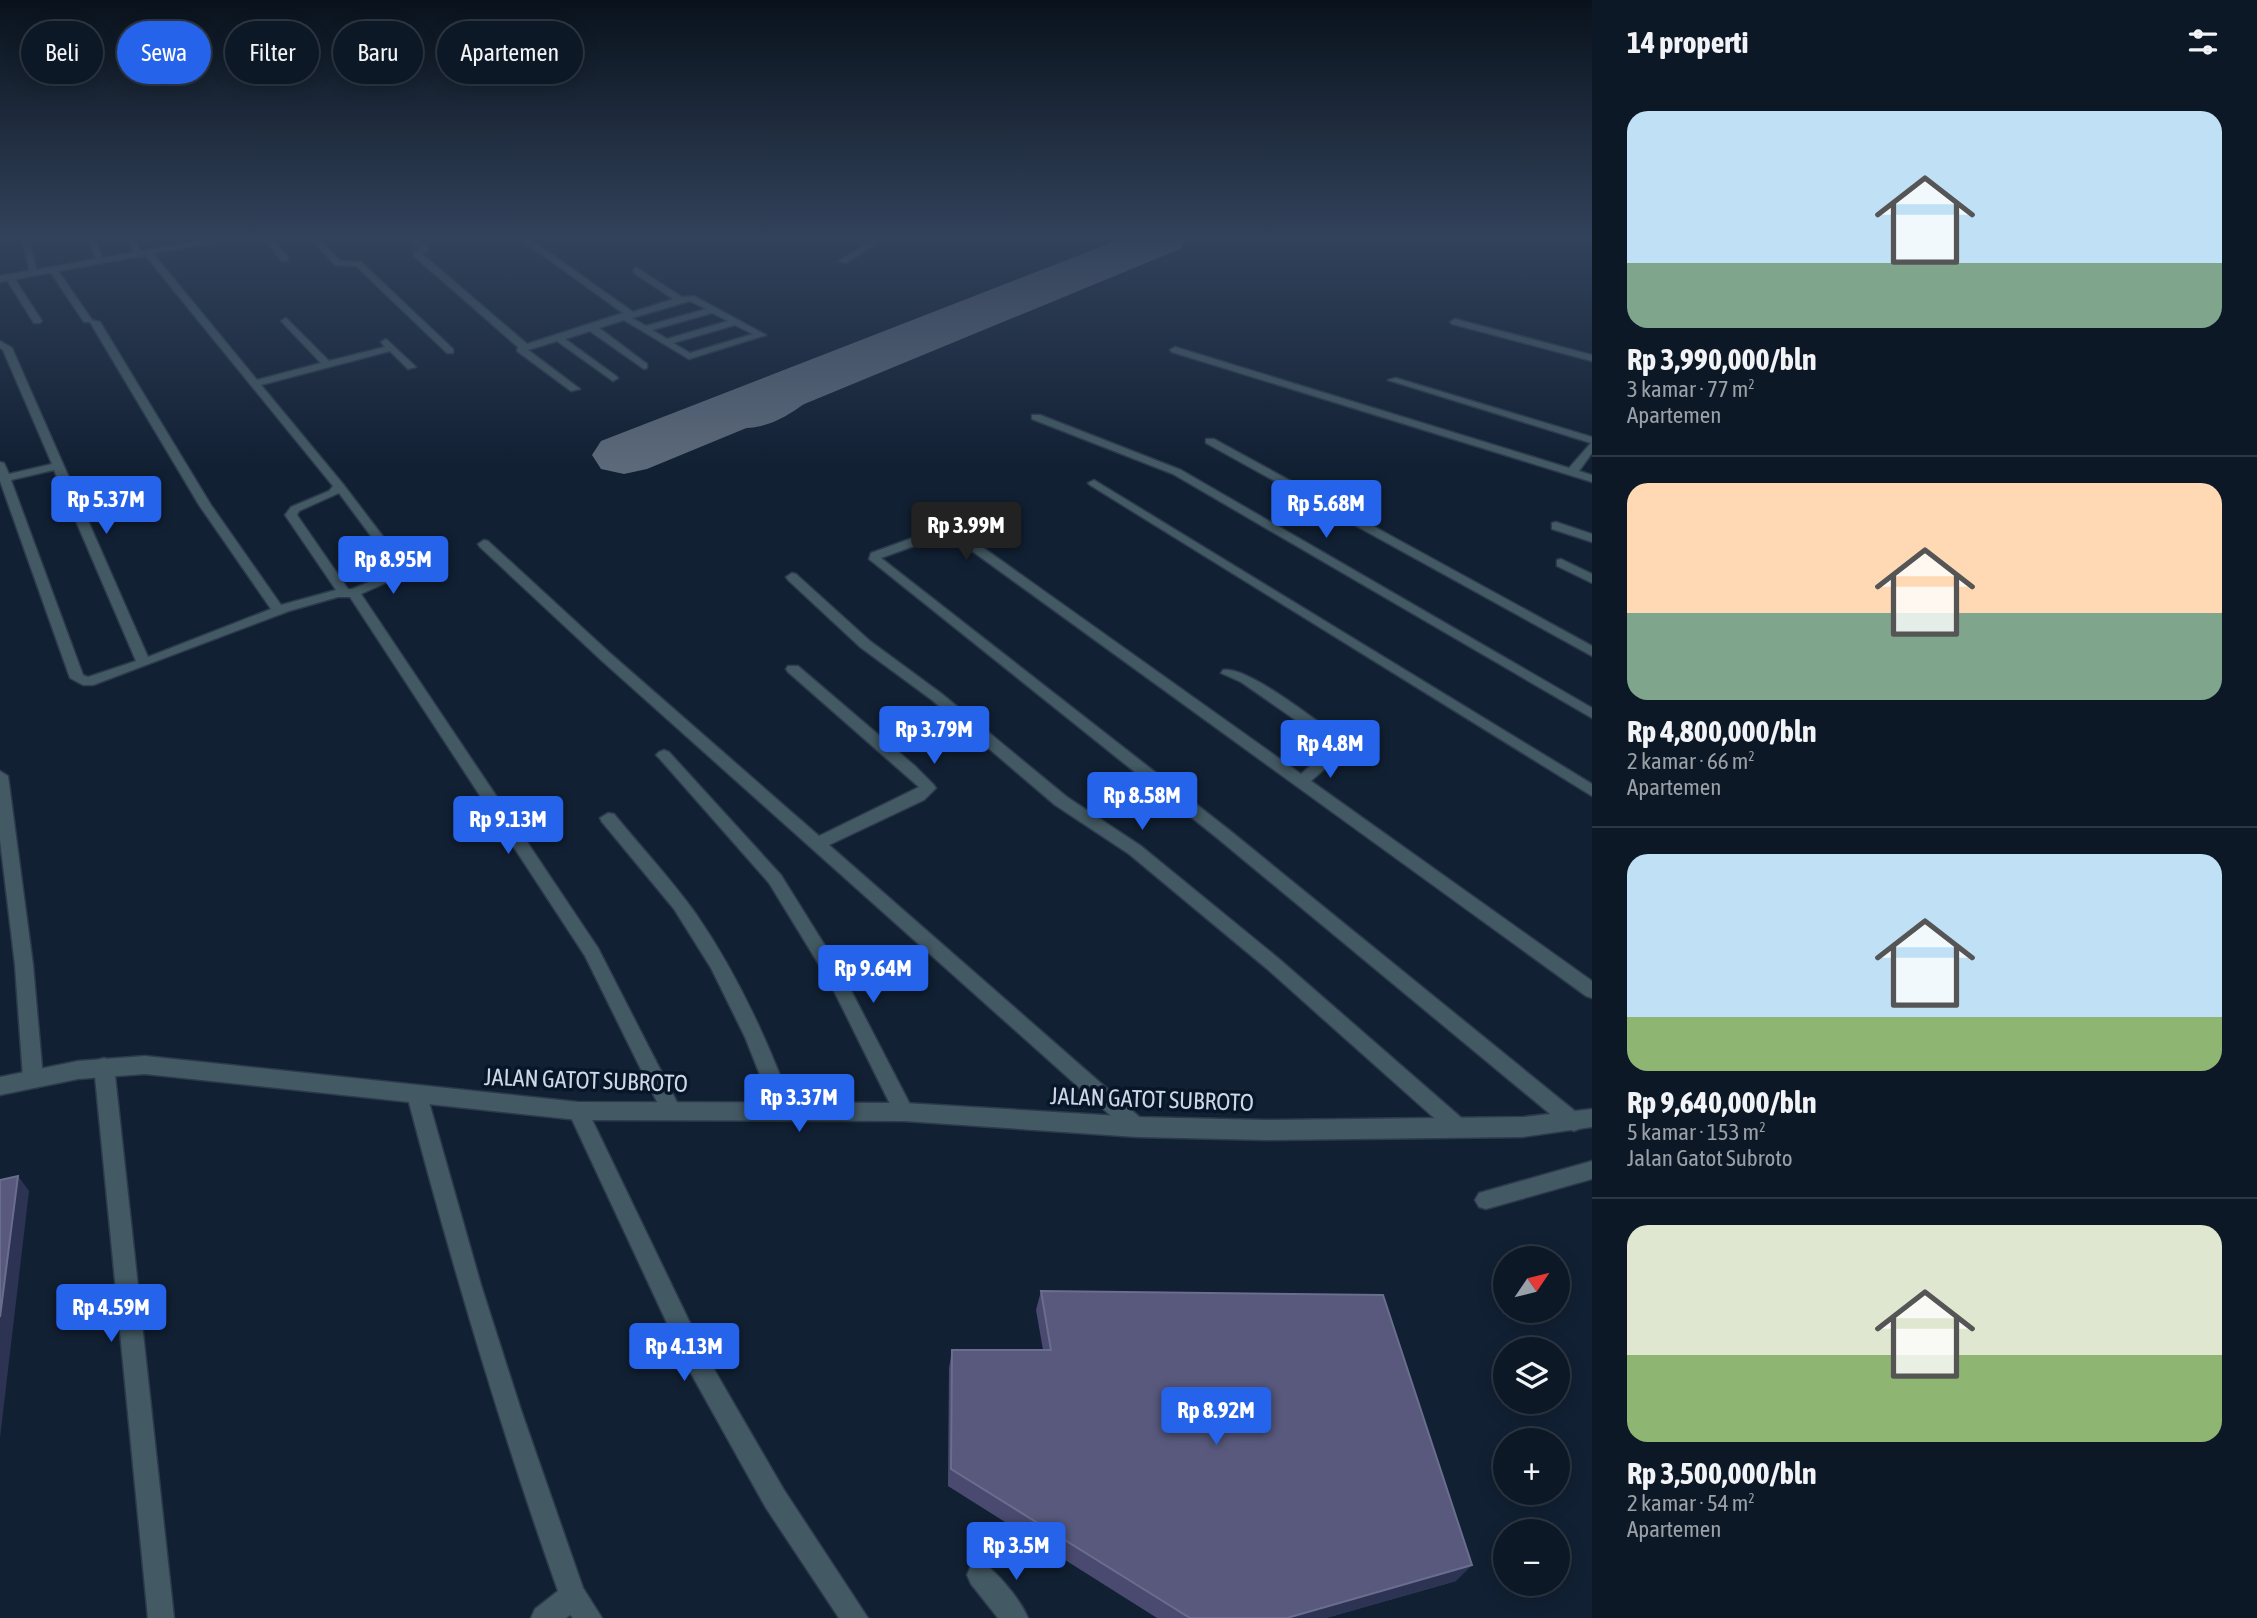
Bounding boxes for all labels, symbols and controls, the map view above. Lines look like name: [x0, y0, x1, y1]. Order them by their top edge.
chip: Beli: [21, 21, 103, 84]
chip: Sewa: [117, 21, 211, 84]
chip: Filter: [225, 21, 319, 84]
chip: Baru: [333, 21, 423, 84]
chip: Apartemen: [437, 21, 583, 84]
icon: filters: [2184, 23, 2222, 61]
text: 14 properti: [1627, 25, 1748, 59]
icon: home: [1862, 157, 1988, 283]
text: Rp 3,990,000/bln: [1627, 342, 1817, 376]
text: 3 kamar · 77 m²: [1627, 376, 1755, 402]
text: Apartemen: [1627, 402, 1721, 428]
pin: Rp 5.37M: [34, 476, 178, 536]
pin: Rp 5.68M: [1254, 480, 1398, 540]
text: Rp 5.37M: [67, 486, 145, 512]
text: Rp 5.68M: [1287, 490, 1365, 516]
pin: Rp 3.99M: [894, 503, 1038, 562]
text: Rp 3.99M: [927, 512, 1005, 538]
icon: home: [1862, 529, 1988, 655]
pin: Rp 8.95M: [321, 536, 465, 596]
text: Rp 8.95M: [354, 546, 432, 572]
pin: Rp 3.79M: [862, 706, 1006, 766]
text: Rp 4,800,000/bln: [1627, 714, 1817, 748]
text: Rp 3.79M: [895, 716, 973, 742]
pin: Rp 4.8M: [1265, 720, 1395, 780]
text: Rp 4.8M: [1297, 730, 1363, 756]
text: 2 kamar · 66 m²: [1627, 748, 1755, 774]
pin: Rp 8.58M: [1070, 772, 1214, 832]
text: Apartemen: [1627, 774, 1721, 800]
text: Rp 8.58M: [1103, 782, 1181, 808]
pin: Rp 9.13M: [436, 796, 580, 856]
text: Rp 9.13M: [469, 806, 547, 832]
icon: home: [1862, 900, 1988, 1026]
pin: Rp 9.64M: [801, 946, 945, 1005]
text: Rp 9.64M: [834, 955, 912, 981]
street label: JALAN GATOT SUBROTO: [484, 1063, 688, 1097]
pin: Rp 3.37M: [727, 1074, 871, 1134]
street label: JALAN GATOT SUBROTO: [1050, 1082, 1254, 1116]
text: Rp 3.37M: [760, 1084, 838, 1110]
text: Rp 9,640,000/bln: [1627, 1085, 1817, 1119]
text: 5 kamar · 153 m²: [1627, 1119, 1766, 1145]
text: Jalan Gatot Subroto: [1627, 1145, 1793, 1171]
north arrow: [1493, 1246, 1570, 1323]
map controls: [1493, 1246, 1570, 1596]
icon: home: [1862, 1271, 1988, 1397]
pin: Rp 4.59M: [39, 1284, 183, 1344]
text: Rp 4.59M: [72, 1294, 150, 1320]
pin: Rp 4.13M: [612, 1324, 756, 1383]
text: Rp 4.13M: [645, 1333, 723, 1359]
button: layers: [1493, 1337, 1570, 1414]
pin: Rp 8.92M: [1144, 1388, 1288, 1447]
text: Rp 8.92M: [1177, 1397, 1255, 1423]
button: +: [1493, 1428, 1570, 1505]
text: Rp 3,500,000/bln: [1627, 1456, 1817, 1490]
text: 2 kamar · 54 m²: [1627, 1490, 1755, 1516]
text: Apartemen: [1627, 1516, 1721, 1542]
button: −: [1493, 1519, 1570, 1596]
pin: Rp 3.5M: [951, 1522, 1081, 1582]
text: Rp 3.5M: [983, 1532, 1049, 1558]

